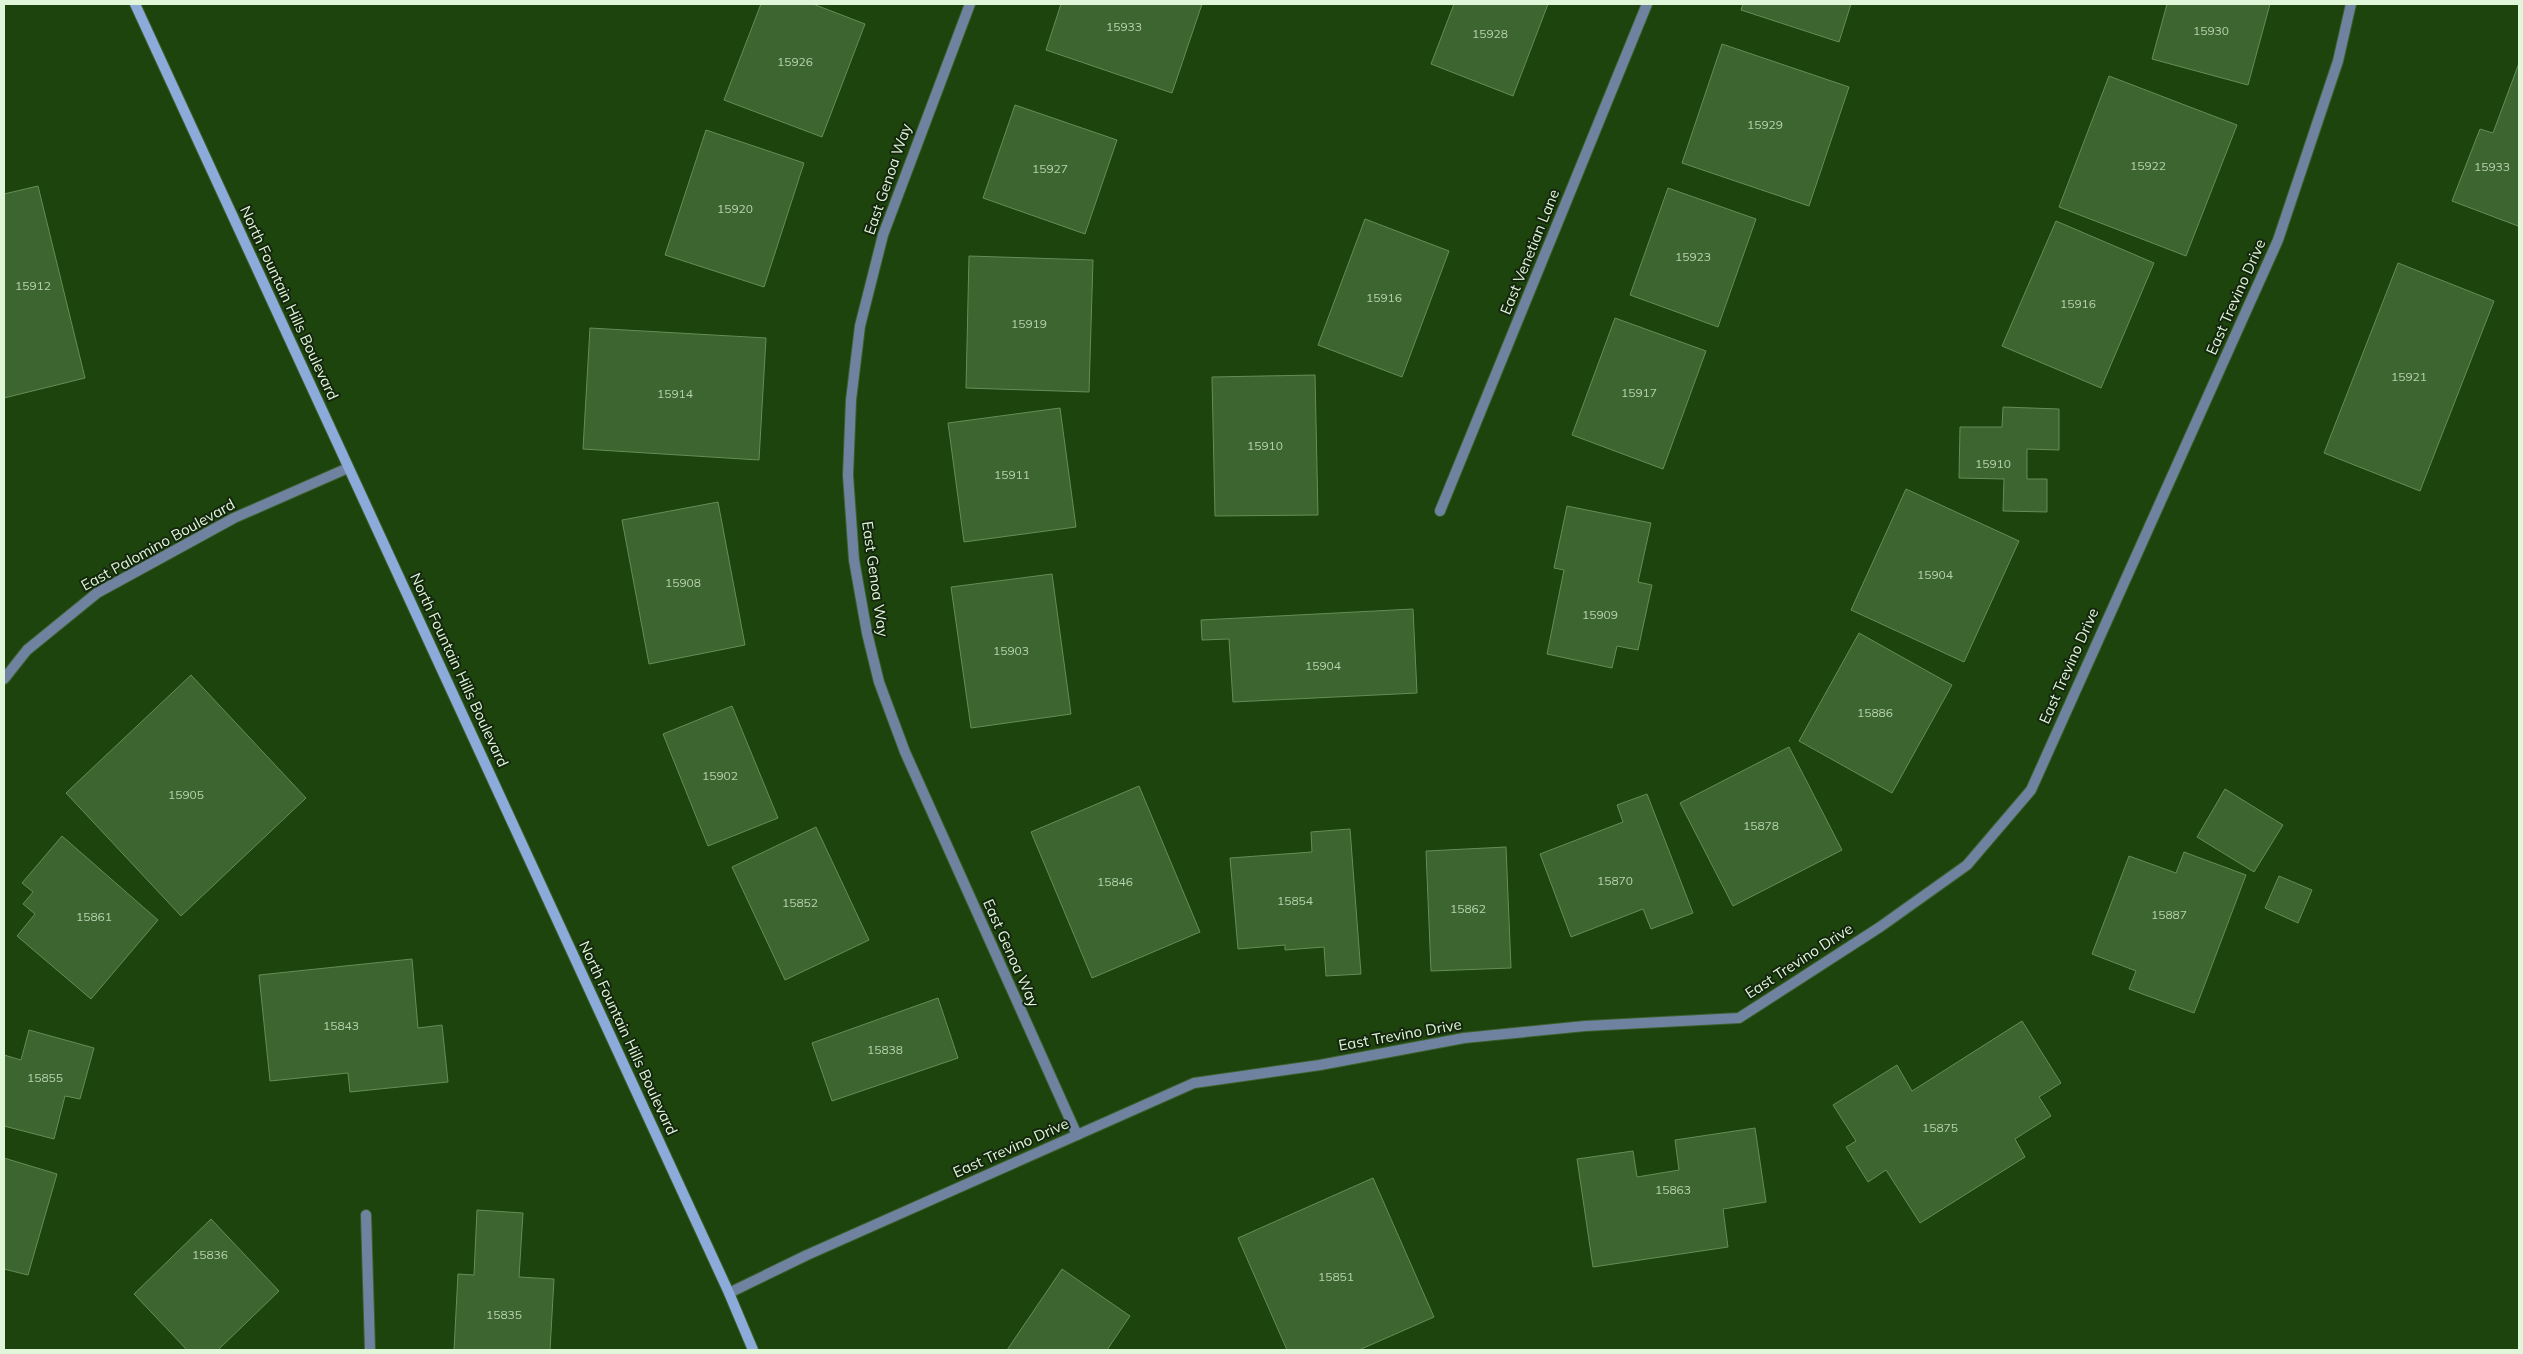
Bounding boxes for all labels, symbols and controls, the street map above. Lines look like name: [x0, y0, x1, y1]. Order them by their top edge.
house number: 15933: [1106, 19, 1142, 34]
house number: 15930: [2193, 23, 2229, 38]
house number: 15928: [1472, 26, 1508, 41]
house number: 15926: [777, 54, 813, 69]
house number: 15929: [1747, 117, 1783, 132]
street label: East Genoa Way: [860, 121, 915, 237]
house number: 15922: [2130, 158, 2166, 173]
house number: 15933: [2474, 159, 2510, 174]
house number: 15927: [1032, 161, 1068, 176]
street label: East Venetian Lane: [1496, 186, 1563, 317]
house number: 15920: [717, 201, 753, 216]
street label: North Fountain Hills Boulevard: [236, 203, 343, 403]
street label: East Trevino Drive: [2202, 236, 2270, 358]
house number: 15923: [1675, 249, 1711, 264]
house number: 15912: [15, 278, 51, 293]
house number: 15916: [1366, 290, 1402, 305]
house number: 15916: [2060, 296, 2096, 311]
house number: 15919: [1011, 316, 1047, 331]
house number: 15921: [2391, 369, 2427, 384]
house number: 15917: [1621, 385, 1657, 400]
house number: 15914: [657, 386, 693, 401]
house number: 15910: [1247, 438, 1283, 453]
house number: 15910: [1975, 456, 2011, 471]
house number: 15911: [994, 467, 1030, 482]
street label: East Palomino Boulevard: [77, 494, 238, 595]
street label: East Genoa Way: [858, 520, 893, 638]
house number: 15904: [1917, 567, 1953, 582]
street label: North Fountain Hills Boulevard: [406, 570, 513, 770]
house number: 15908: [665, 575, 701, 590]
street label: East Trevino Drive: [2035, 605, 2103, 727]
house number: 15909: [1582, 607, 1618, 622]
house number: 15903: [993, 643, 1029, 658]
house number: 15904: [1305, 658, 1341, 673]
house number: 15886: [1857, 705, 1893, 720]
house number: 15902: [702, 768, 738, 783]
house number: 15905: [168, 787, 204, 802]
house number: 15878: [1743, 818, 1779, 833]
house number: 15870: [1597, 873, 1633, 888]
house number: 15846: [1097, 874, 1133, 889]
house number: 15854: [1277, 893, 1313, 908]
house number: 15852: [782, 895, 818, 910]
street label: East Genoa Way: [979, 896, 1044, 1010]
house number: 15862: [1450, 901, 1486, 916]
house number: 15887: [2151, 907, 2187, 922]
house number: 15861: [76, 909, 112, 924]
street label: East Trevino Drive: [1741, 919, 1856, 1002]
street label: North Fountain Hills Boulevard: [575, 938, 682, 1138]
street label: East Trevino Drive: [1337, 1014, 1463, 1055]
house number: 15843: [323, 1018, 359, 1033]
house number: 15838: [867, 1042, 903, 1057]
house number: 15855: [27, 1070, 63, 1085]
street label: East Trevino Drive: [950, 1114, 1072, 1182]
house number: 15875: [1922, 1120, 1958, 1135]
house number: 15863: [1655, 1182, 1691, 1197]
house number: 15836: [192, 1247, 228, 1262]
house number: 15851: [1318, 1269, 1354, 1284]
house number: 15835: [486, 1307, 522, 1322]

